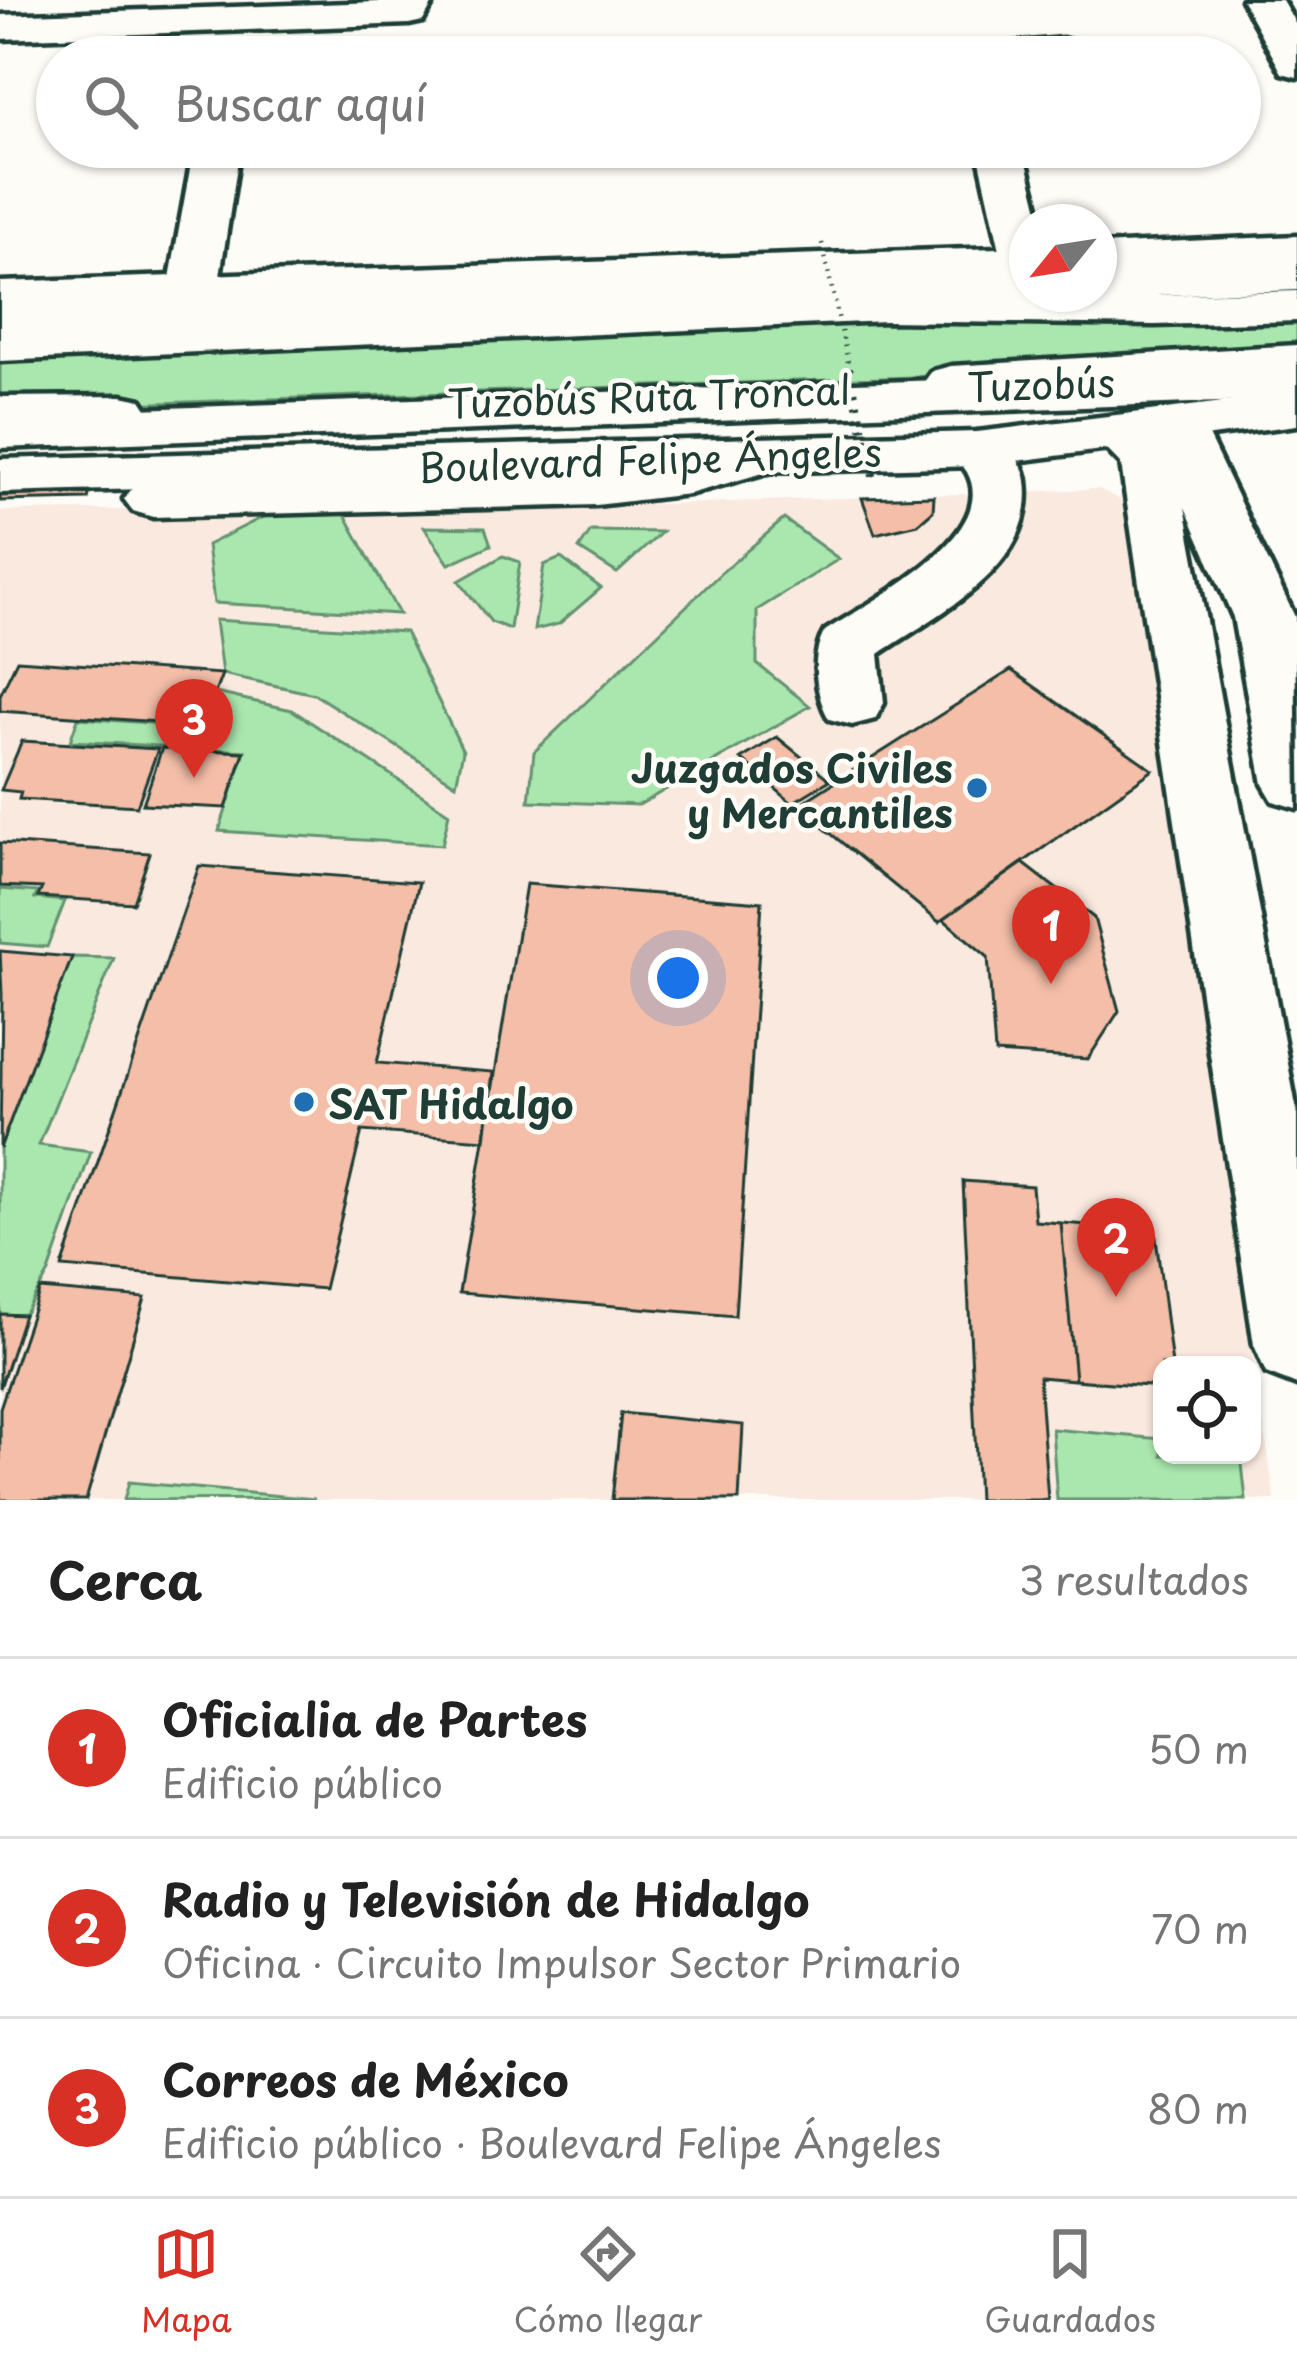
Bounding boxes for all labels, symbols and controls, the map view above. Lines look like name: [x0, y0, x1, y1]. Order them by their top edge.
search box: [36, 36, 1261, 168]
text: Buscar aquí: [174, 68, 427, 136]
icon: search: [78, 69, 144, 135]
north arrow: [1009, 204, 1117, 312]
street label: Tuzobús: [966, 351, 1116, 415]
street label: Tuzobús Ruta Troncal: [446, 358, 852, 432]
street label: Boulevard Felipe Ángeles: [417, 420, 883, 496]
pin: 3: [155, 679, 233, 778]
place label: Juzgados Civiles y Mercantiles: [631, 737, 953, 841]
marker: Juzgados Civiles y Mercantiles: [964, 775, 990, 801]
pin: 1: [1012, 885, 1090, 984]
your location: [648, 948, 708, 1008]
place label: SAT Hidalgo: [328, 1073, 574, 1132]
marker: SAT Hidalgo: [291, 1089, 317, 1115]
pin: 2: [1077, 1198, 1155, 1297]
map controls: [1153, 1356, 1261, 1464]
button: locate: [1153, 1356, 1261, 1464]
text: Cerca: [48, 1540, 202, 1617]
text: 3 resultados: [1019, 1549, 1249, 1608]
text: Oficialia de Partes: [162, 1684, 587, 1752]
text: 1: [78, 1718, 96, 1777]
text: 50 m: [1148, 1718, 1249, 1777]
text: Edificio público: [162, 1752, 443, 1811]
text: Radio y Televisión de Hidalgo: [162, 1864, 810, 1932]
text: 2: [73, 1898, 101, 1957]
text: 70 m: [1151, 1898, 1249, 1957]
text: Oficina · Circuito Impulsor Sector Primario: [162, 1932, 961, 1991]
text: Correos de México: [162, 2044, 569, 2112]
text: 3: [74, 2078, 100, 2137]
text: 80 m: [1147, 2078, 1249, 2137]
text: Edificio público · Boulevard Felipe Ángeles: [162, 2112, 942, 2171]
tab: Mapa: [141, 2221, 232, 2343]
tab: Cómo llegar: [514, 2221, 702, 2343]
tab: Guardados: [984, 2221, 1156, 2343]

